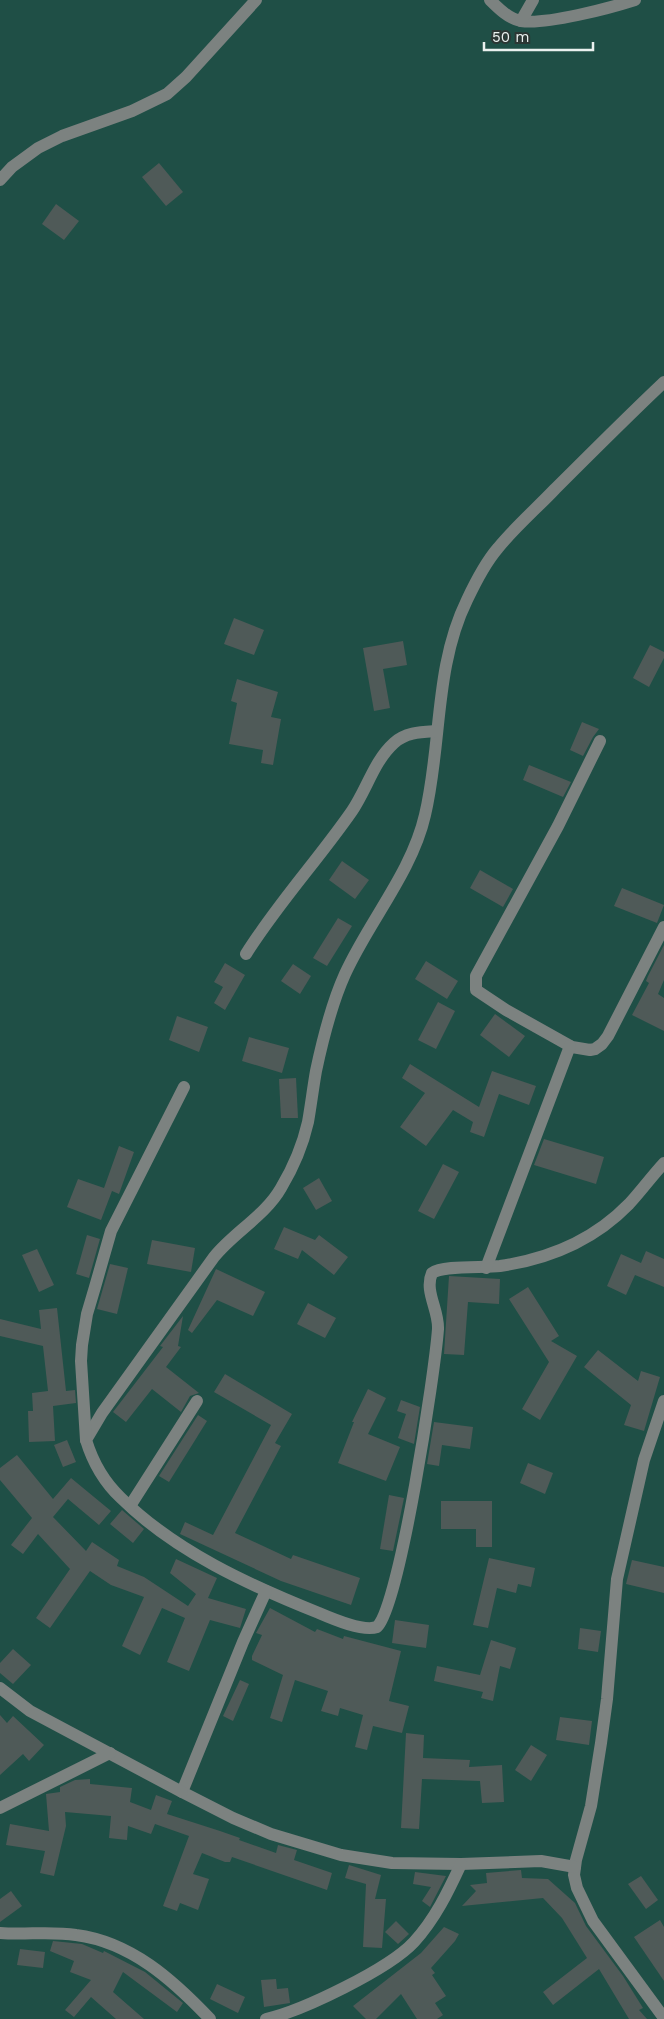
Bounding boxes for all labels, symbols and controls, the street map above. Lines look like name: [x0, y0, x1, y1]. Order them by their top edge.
scale bar: [484, 20, 593, 52]
text: 50 m: [492, 28, 529, 46]

